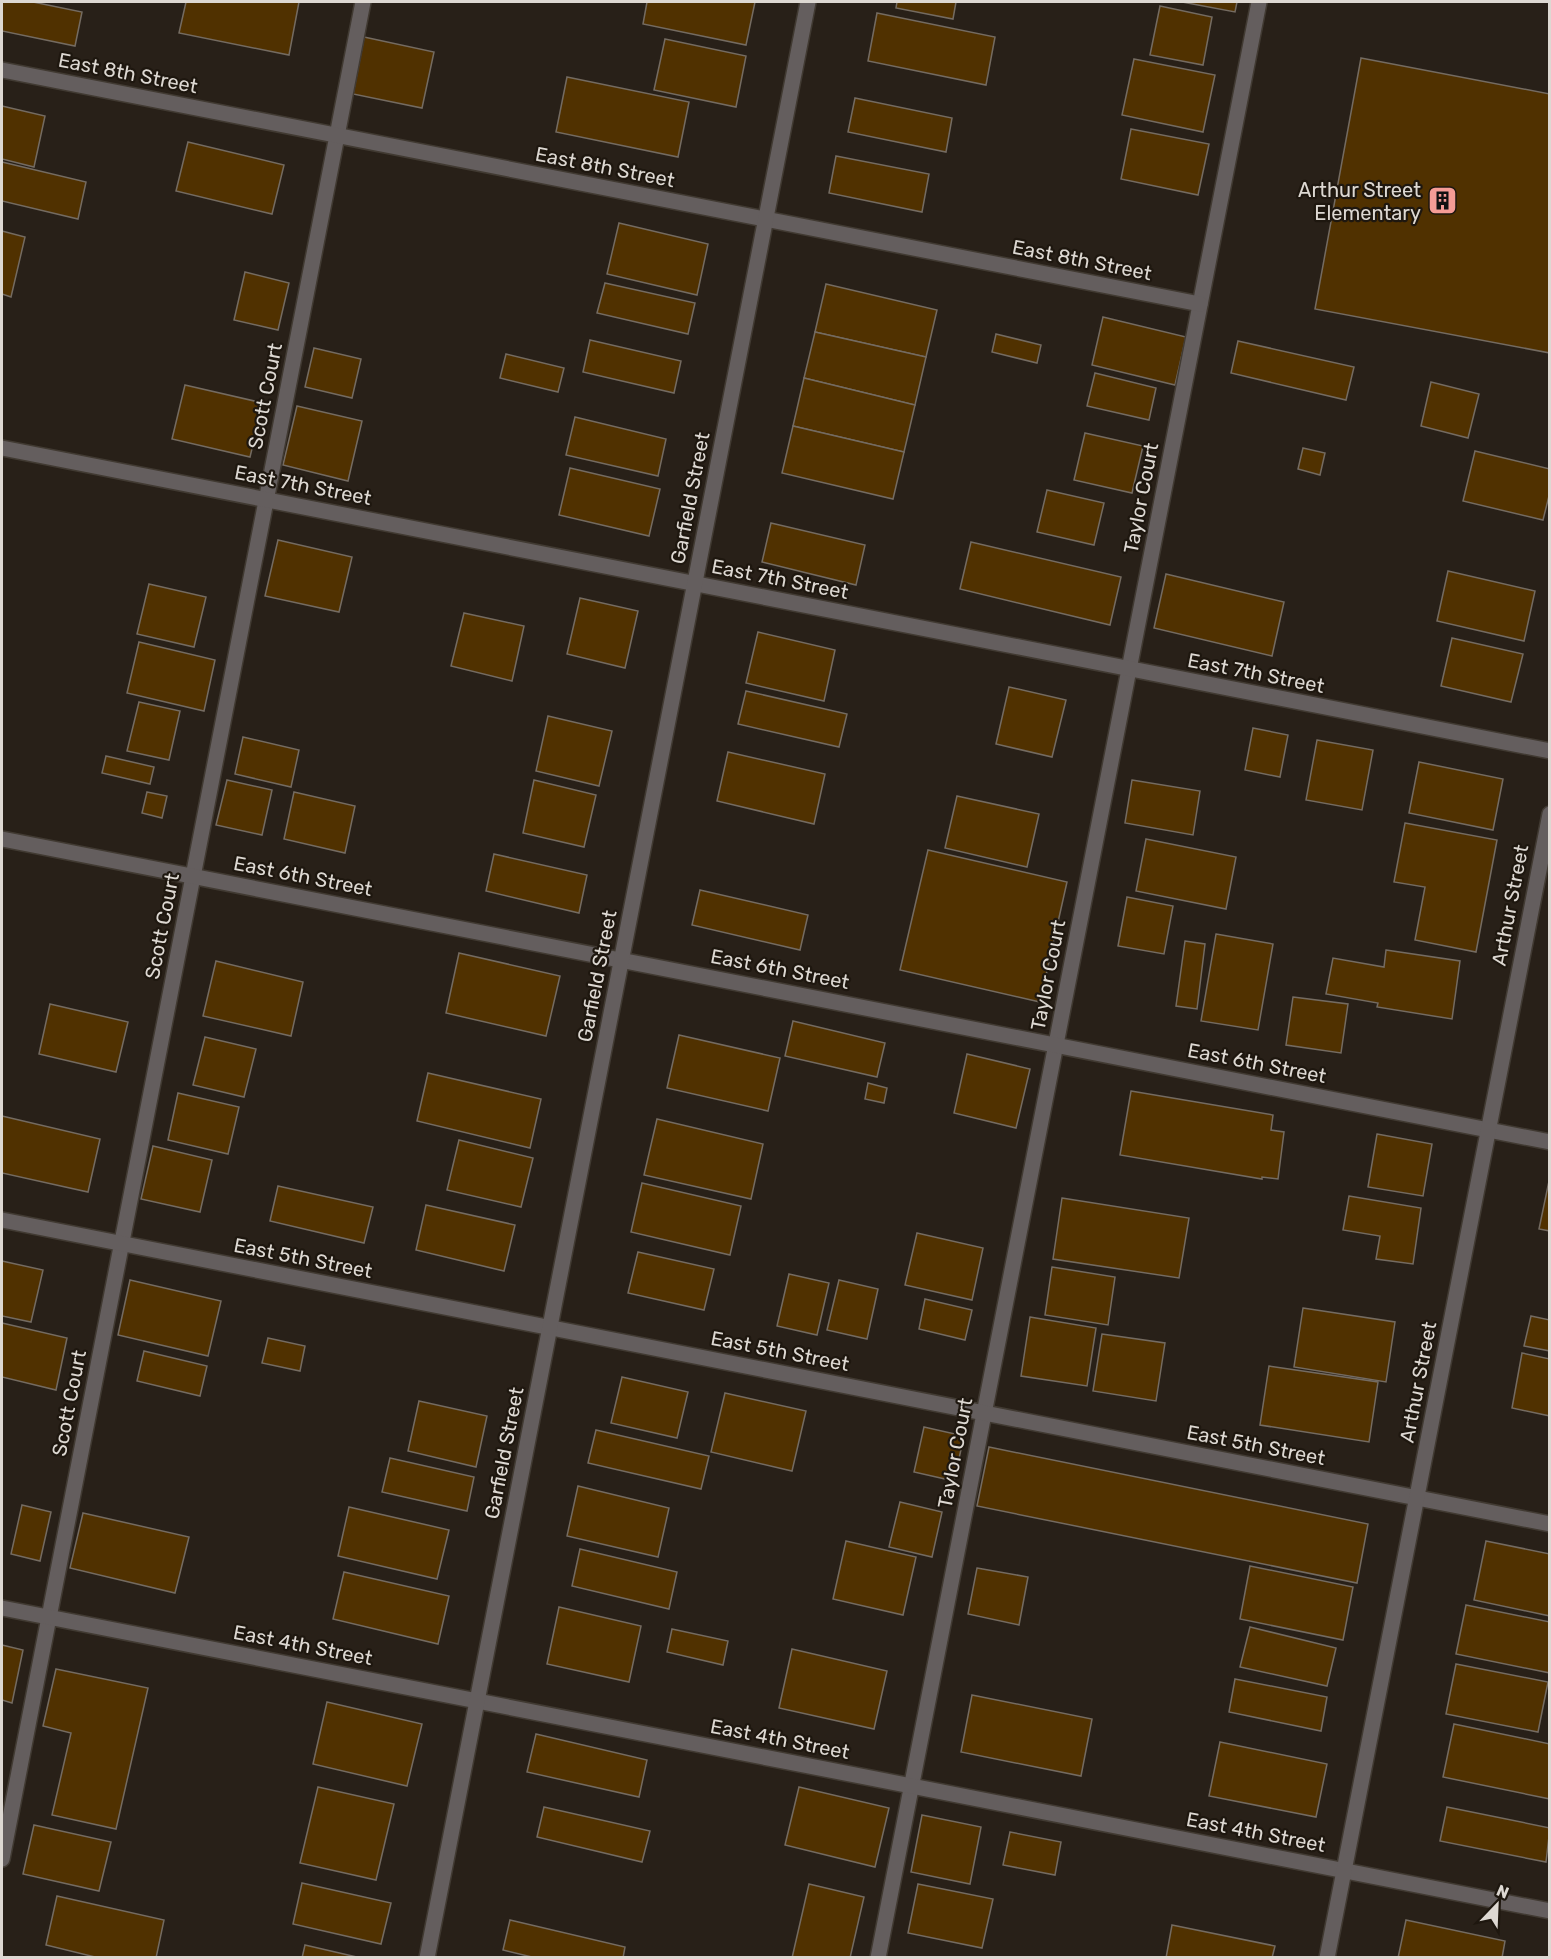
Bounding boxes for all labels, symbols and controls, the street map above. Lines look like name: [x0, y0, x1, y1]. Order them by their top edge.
street label: East 8th Street: [56, 48, 200, 98]
street label: East 8th Street: [533, 142, 677, 192]
place label: Arthur Street Elementary: [1298, 178, 1421, 225]
building icon: Arthur Street Elementary: [1426, 185, 1458, 217]
street label: East 8th Street: [1010, 235, 1154, 285]
street label: Scott Court: [243, 341, 287, 451]
street label: Garfield Street: [665, 430, 715, 566]
street label: Taylor Court: [1119, 440, 1164, 555]
street label: East 7th Street: [232, 460, 374, 510]
street label: East 7th Street: [709, 554, 851, 604]
street label: East 7th Street: [1185, 648, 1327, 698]
street label: Arthur Street: [1486, 842, 1534, 968]
street label: East 6th Street: [232, 851, 375, 901]
street label: Scott Court: [140, 871, 184, 981]
street label: Garfield Street: [572, 908, 622, 1044]
street label: Taylor Court: [1026, 917, 1071, 1032]
street label: East 6th Street: [709, 944, 852, 994]
street label: East 6th Street: [1186, 1038, 1329, 1088]
street label: East 5th Street: [232, 1233, 375, 1283]
street label: Arthur Street: [1394, 1319, 1442, 1445]
street label: East 5th Street: [709, 1326, 852, 1376]
street label: Scott Court: [47, 1348, 91, 1458]
street label: Garfield Street: [479, 1385, 529, 1521]
street label: Taylor Court: [933, 1395, 978, 1510]
street label: East 5th Street: [1185, 1420, 1328, 1470]
street label: East 4th Street: [231, 1620, 375, 1670]
street label: East 4th Street: [708, 1714, 852, 1764]
street label: East 4th Street: [1184, 1807, 1328, 1857]
north arrow: [1467, 1875, 1527, 1935]
text: N: [1494, 1881, 1512, 1903]

